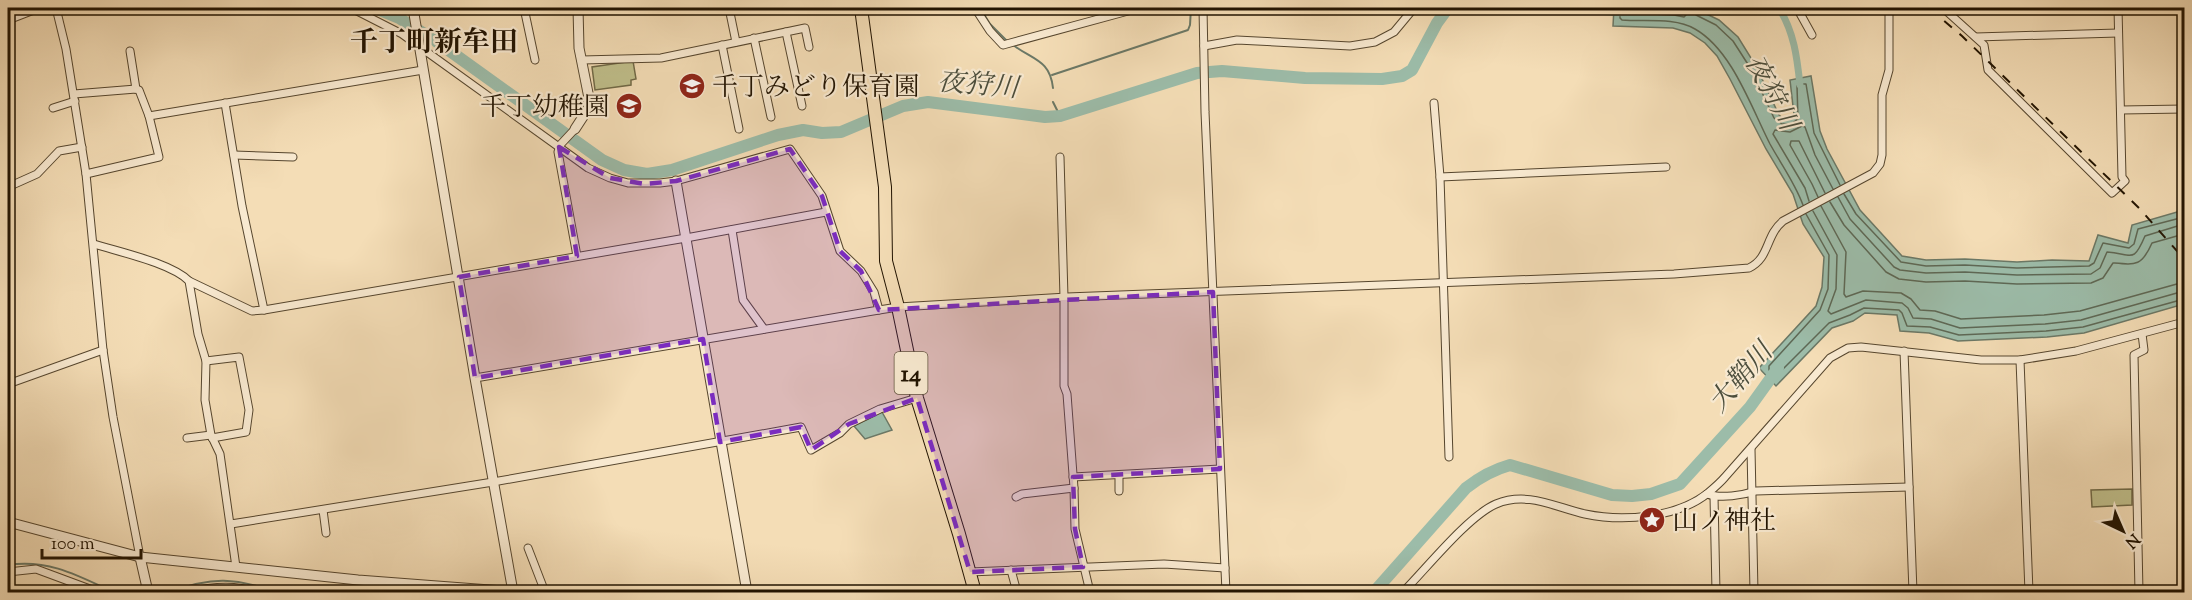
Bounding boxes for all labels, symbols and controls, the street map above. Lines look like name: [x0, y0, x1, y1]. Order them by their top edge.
district label: 千丁町新牟田: [350, 24, 518, 64]
water label: 夜狩川: [1734, 48, 1807, 141]
water label: 夜狩川: [936, 64, 1023, 110]
place label: 千丁みどり保育園: [712, 70, 920, 107]
school or university icon: 千丁みどり保育園: [677, 71, 707, 101]
place label: 千丁幼稚園: [480, 90, 610, 127]
school or university icon: 千丁幼稚園: [614, 91, 644, 121]
water label: 大鞘川: [1701, 333, 1785, 422]
road number: 14: [894, 352, 928, 394]
north arrow: [2093, 501, 2153, 561]
place label: 山ノ神社: [1672, 504, 1776, 541]
place icon: 山ノ神社: [1637, 505, 1667, 535]
scale bar: [42, 522, 141, 560]
text: N: [2119, 527, 2144, 553]
text: 100 m: [51, 532, 95, 558]

